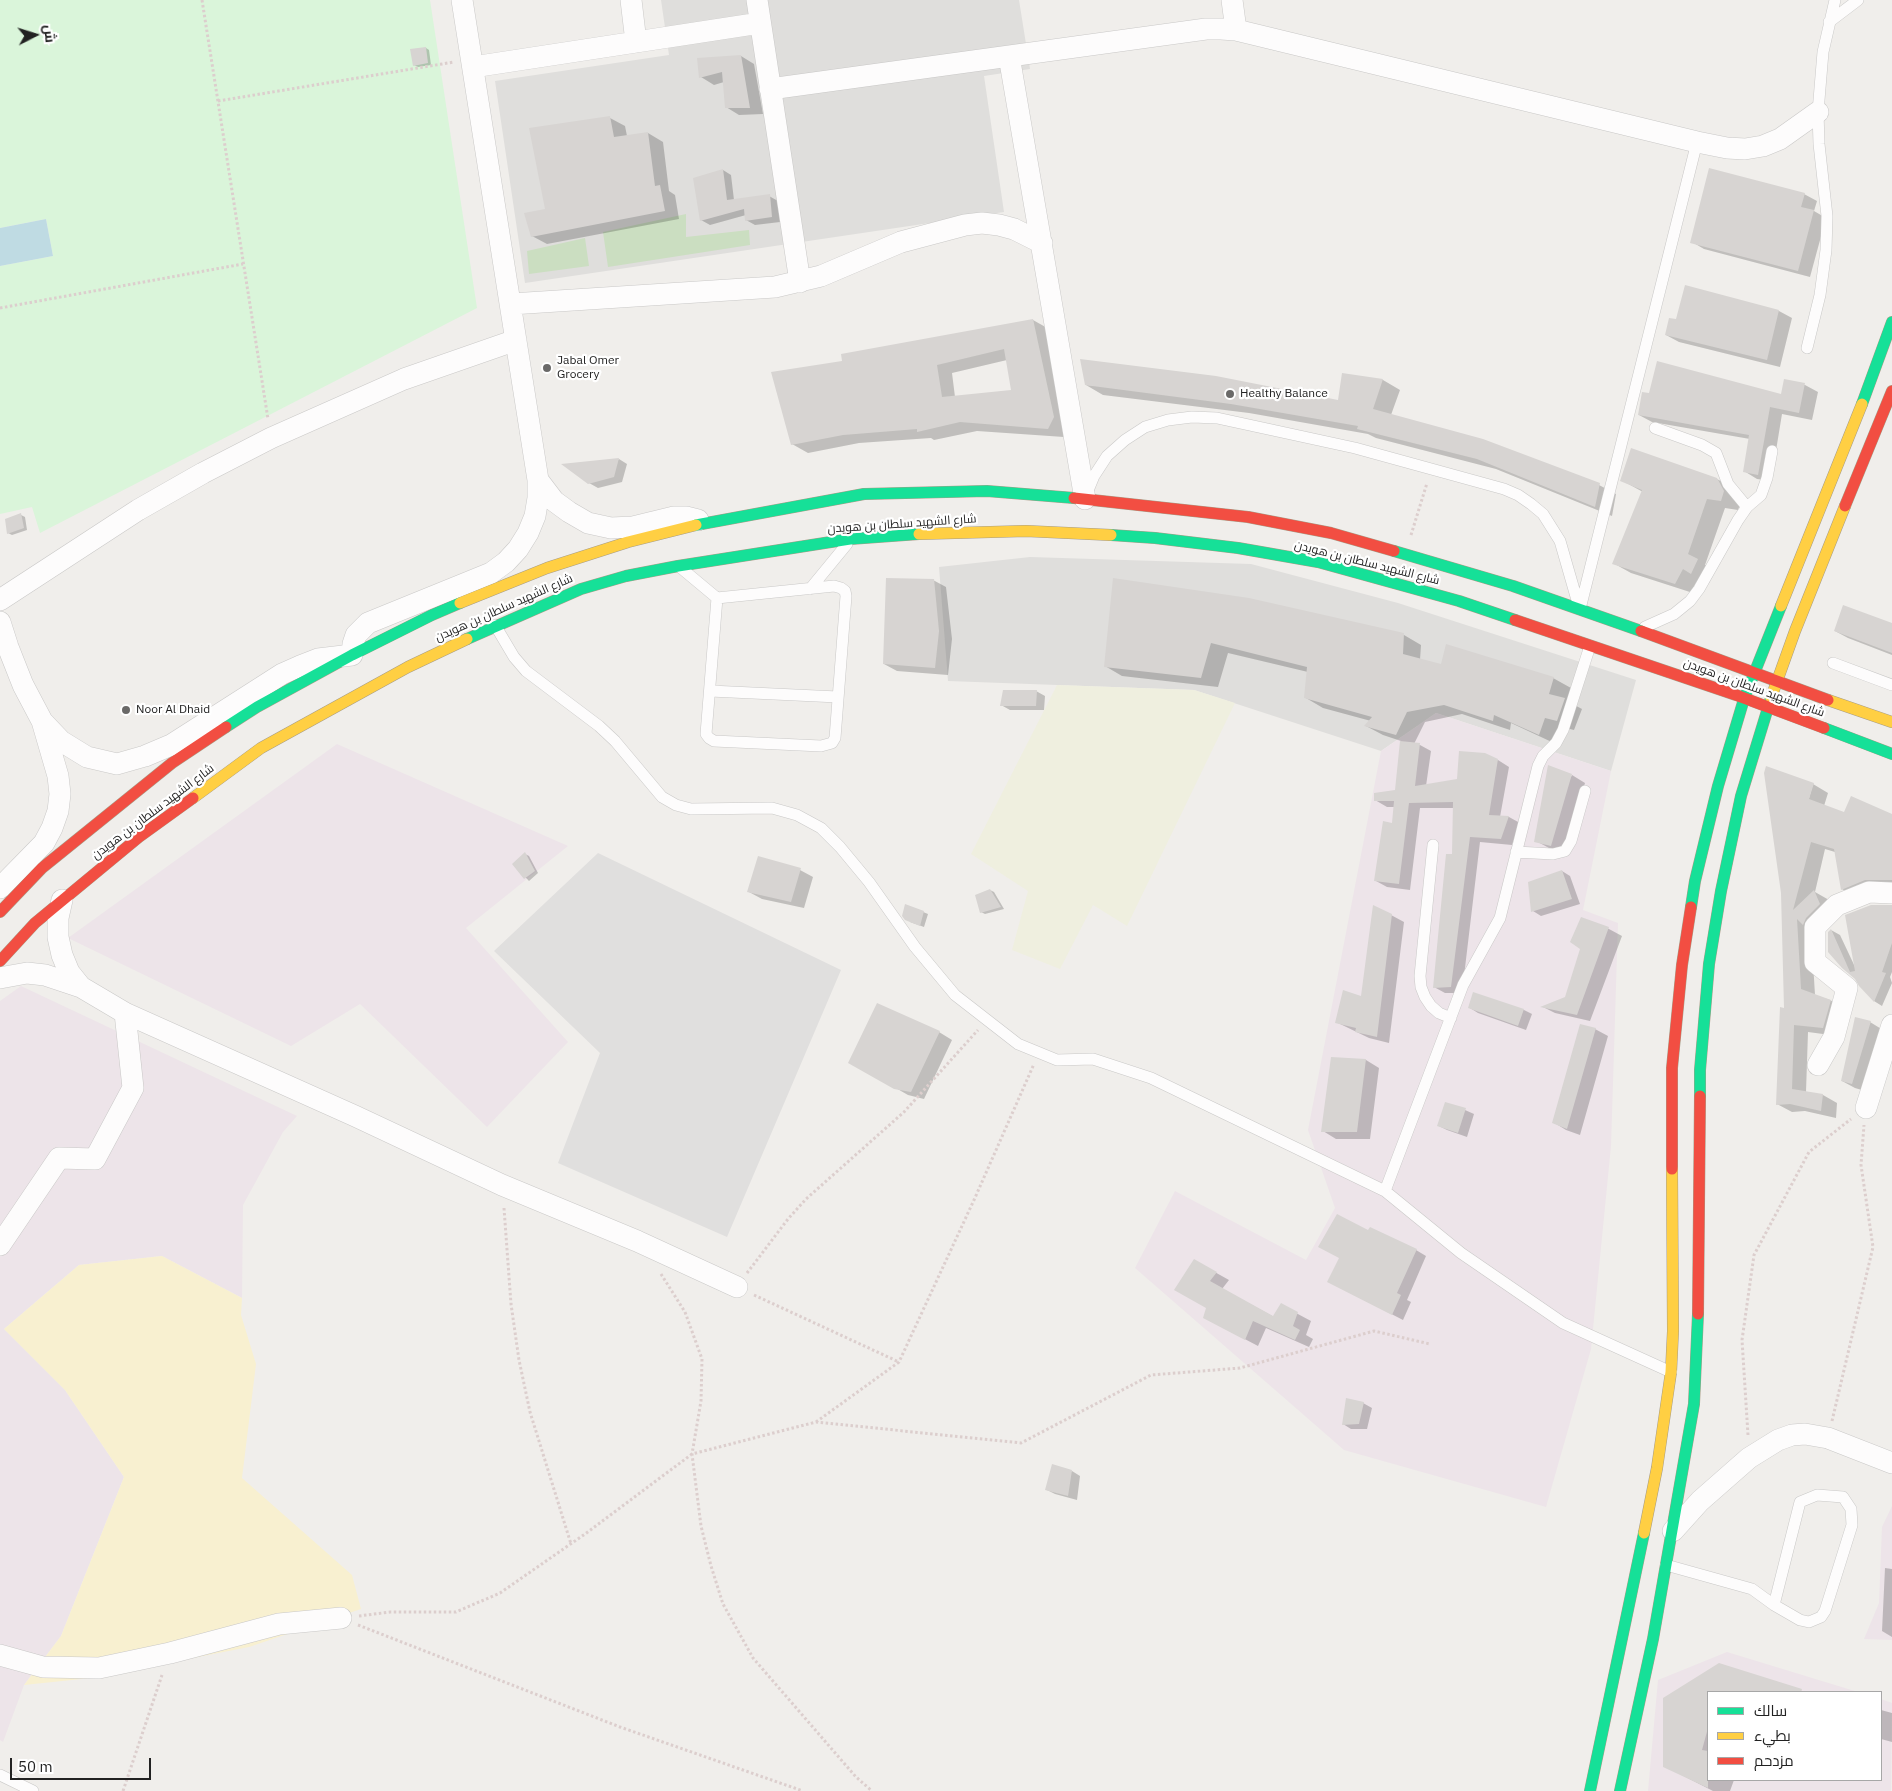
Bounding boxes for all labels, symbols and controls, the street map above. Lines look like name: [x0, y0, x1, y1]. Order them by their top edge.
north arrow: [10, 10, 60, 60]
text: ش: [40, 24, 60, 43]
place label: Jabal Omer Grocery: [557, 354, 619, 382]
marker: Jabal Omer Grocery: [541, 362, 553, 374]
place label: Healthy Balance: [1240, 387, 1328, 401]
marker: Healthy Balance: [1224, 388, 1236, 400]
street label: شارع الشهيد سلطان بن هويدن: [827, 512, 977, 536]
street label: شارع الشهيد سلطان بن هويدن: [1293, 538, 1441, 588]
street label: شارع الشهيد سلطان بن هويدن: [433, 571, 575, 645]
street label: شارع الشهيد سلطان بن هويدن: [1681, 656, 1827, 720]
place label: Noor Al Dhaid: [136, 703, 210, 717]
marker: Noor Al Dhaid: [120, 704, 132, 716]
street label: شارع الشهيد سلطان بن هويدن: [89, 761, 217, 863]
legend: [1707, 1691, 1882, 1781]
text: سالك: [1754, 1701, 1787, 1720]
text: بطيء: [1754, 1726, 1791, 1745]
scale bar: [12, 1748, 154, 1780]
text: مزدحم: [1754, 1751, 1794, 1770]
text: 50 m: [18, 1757, 53, 1776]

